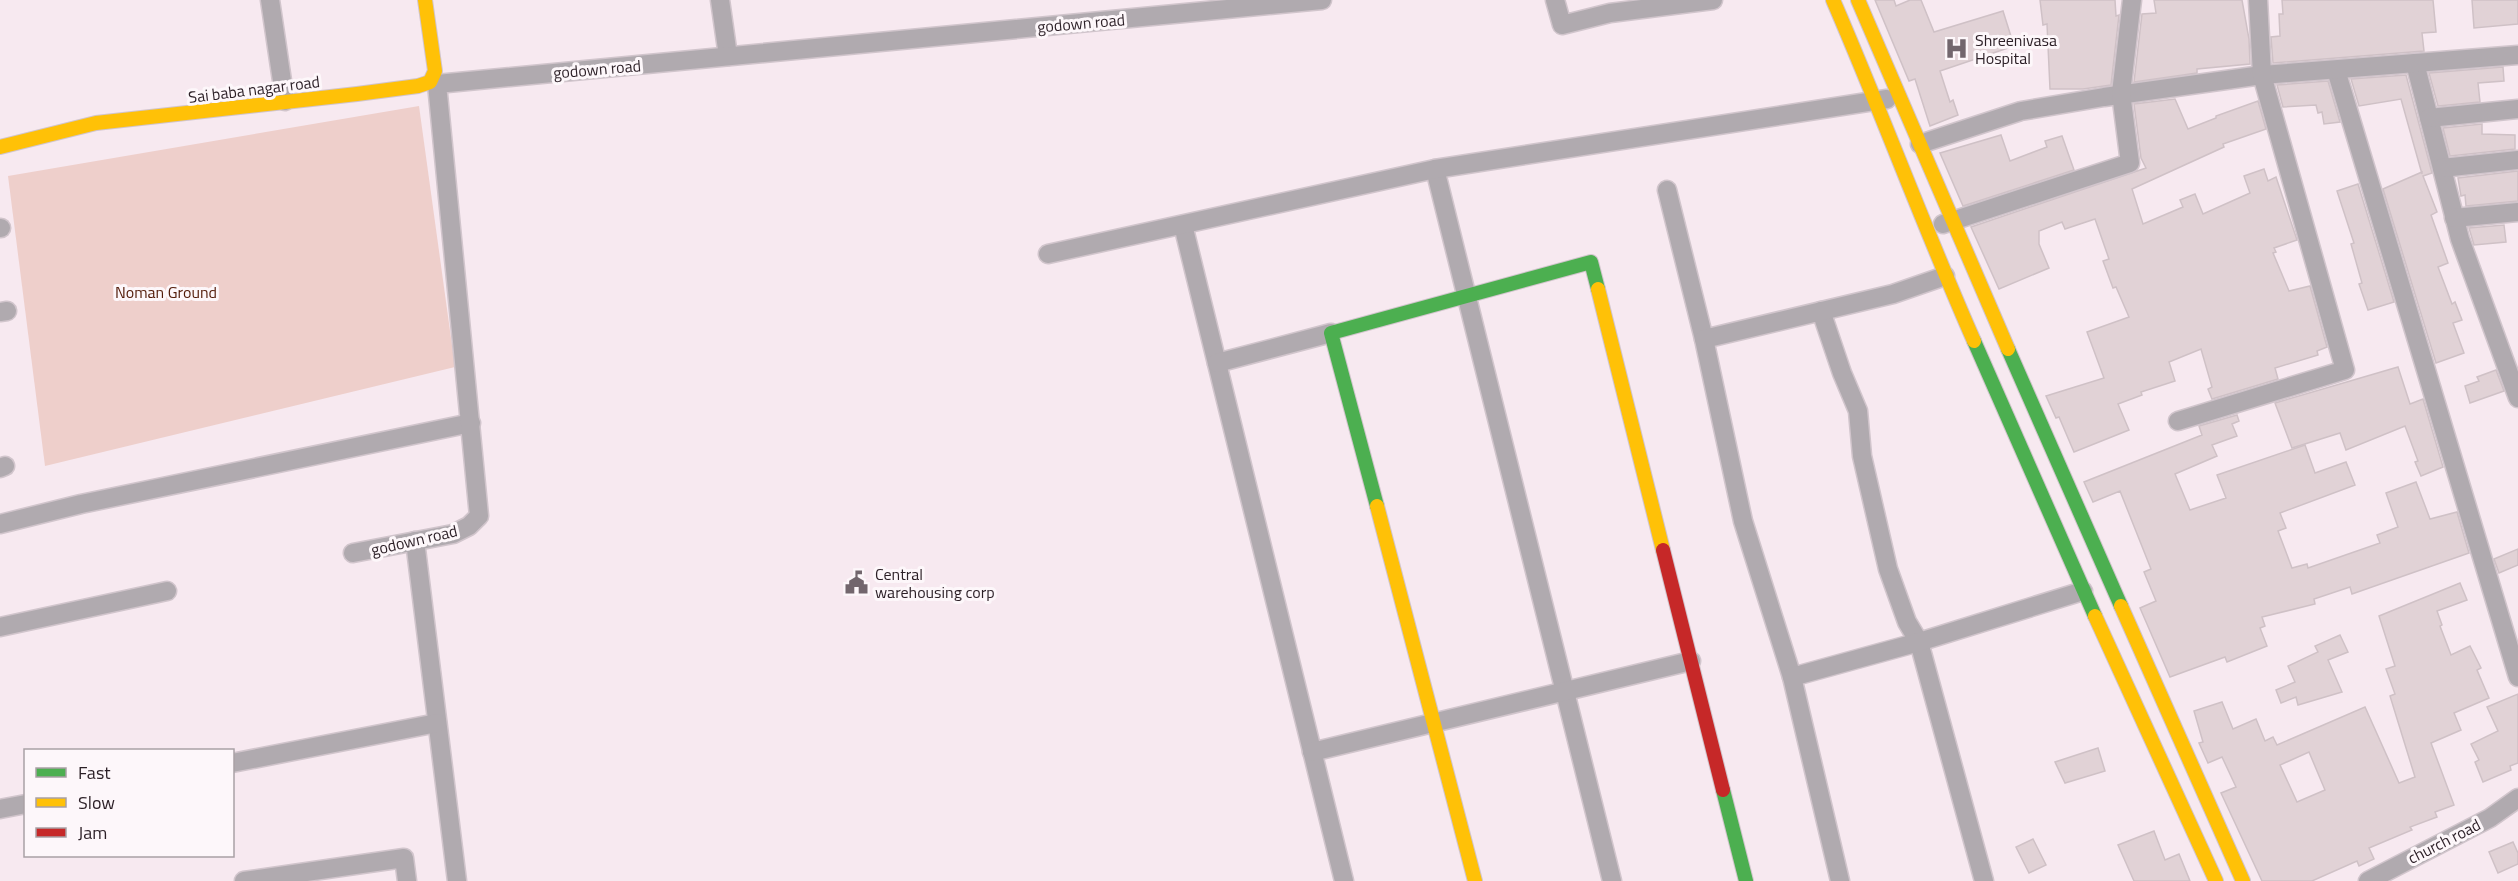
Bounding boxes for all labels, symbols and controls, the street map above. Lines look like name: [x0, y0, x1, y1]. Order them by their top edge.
street label: godown road: [1036, 7, 1126, 39]
place label: Shreenivasa Hospital: [1975, 28, 2057, 70]
hospital icon: Shreenivasa Hospital: [1944, 36, 1970, 62]
street label: godown road: [552, 53, 642, 85]
street label: Sai baba nagar road: [187, 69, 321, 109]
park label: Noman Ground: [115, 280, 217, 304]
street label: godown road: [368, 518, 460, 562]
place label: Central warehousing corp: [875, 562, 995, 604]
public building icon: Central warehousing corp: [844, 570, 870, 596]
legend: [24, 749, 234, 857]
text: Fast: [78, 759, 111, 786]
text: Slow: [78, 789, 115, 816]
street label: church road: [2403, 812, 2485, 870]
text: Jam: [78, 819, 107, 846]

